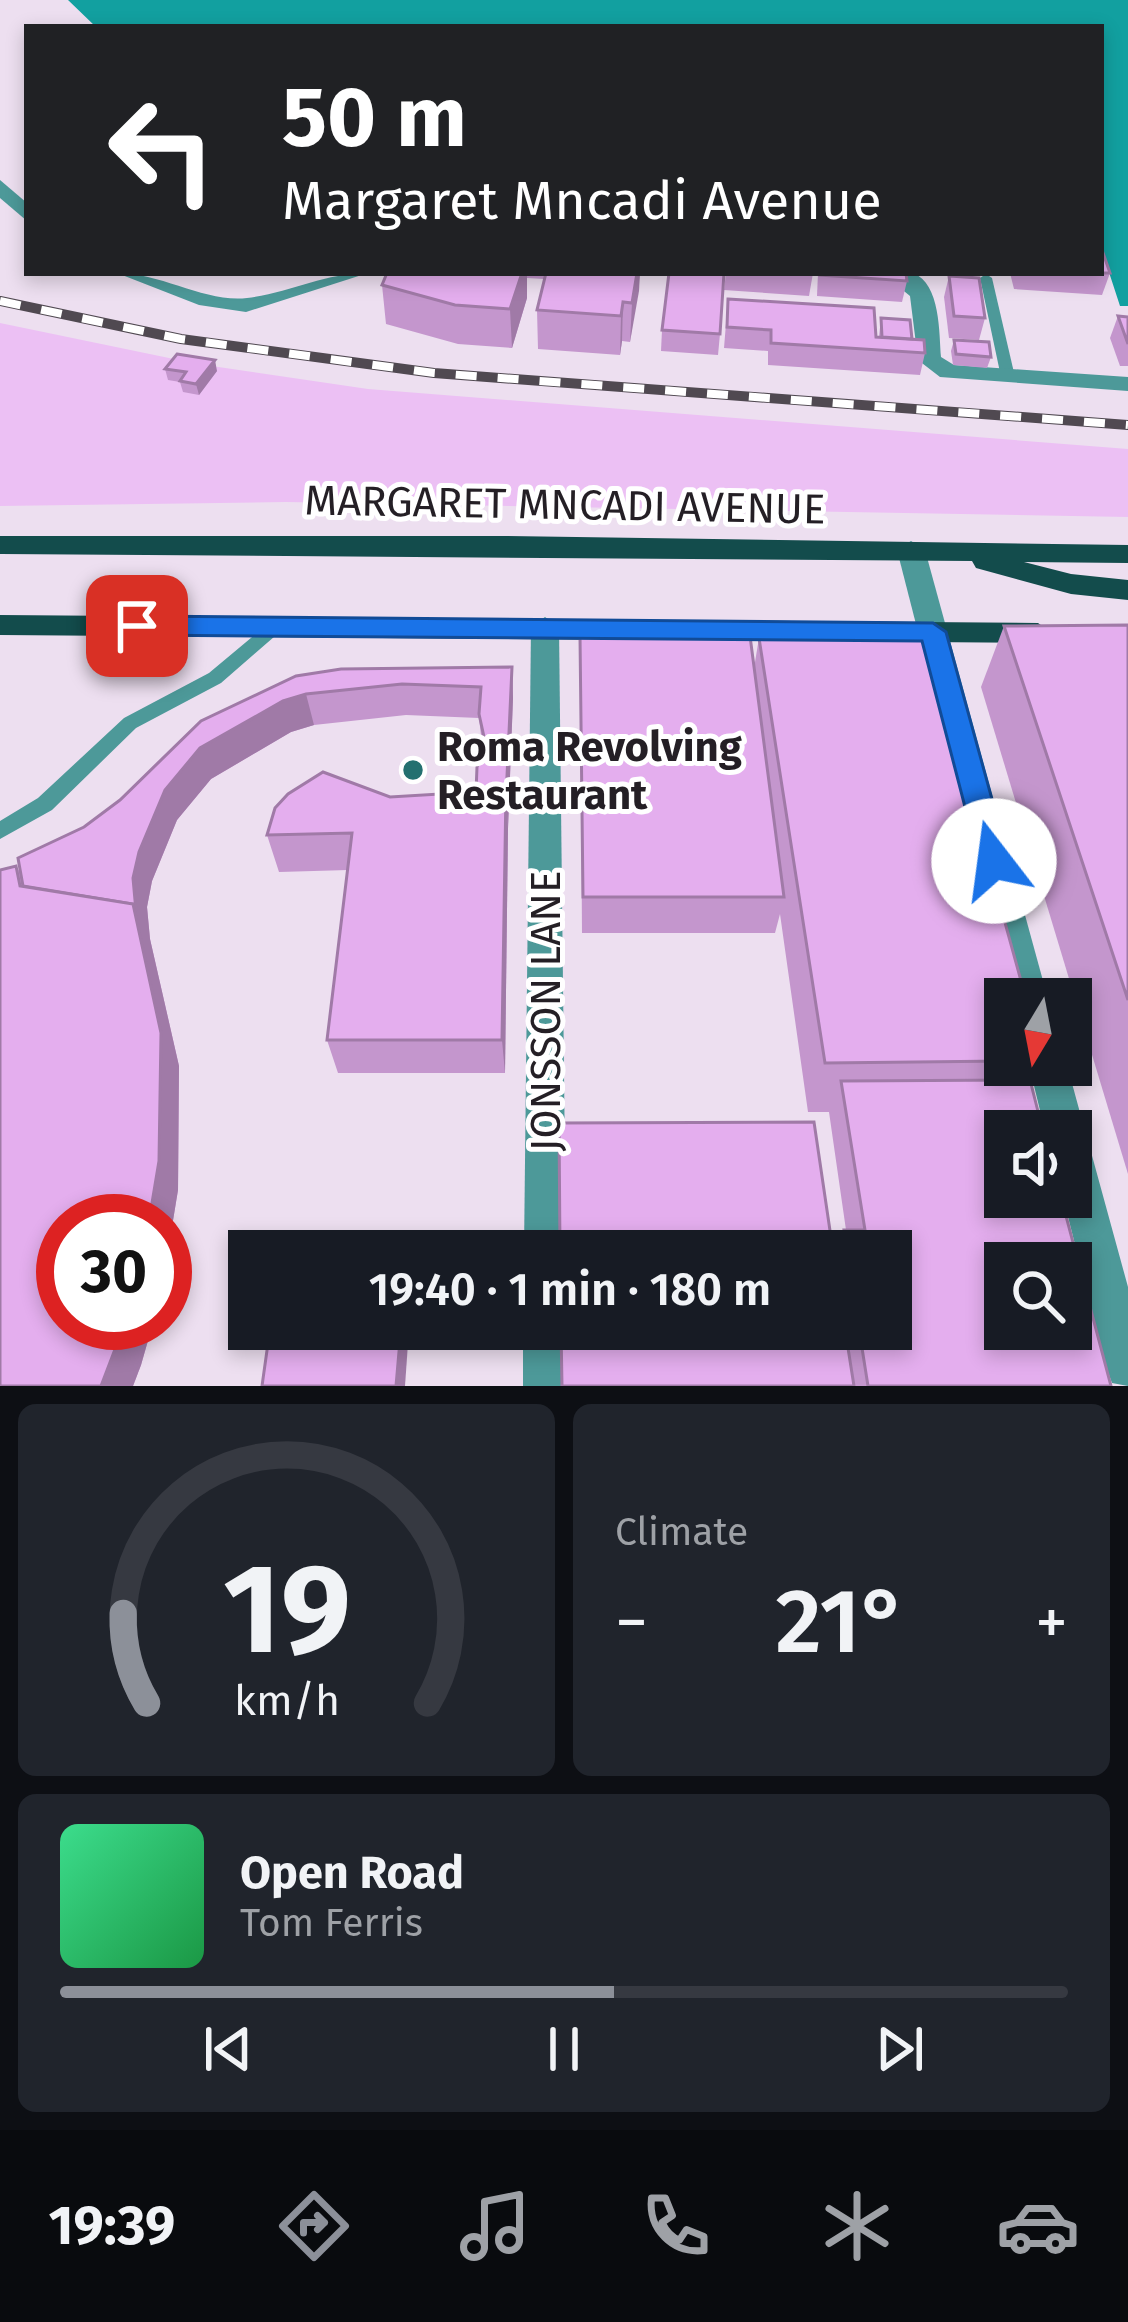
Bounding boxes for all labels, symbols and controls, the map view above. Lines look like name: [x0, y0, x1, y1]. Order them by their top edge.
text: 50 m: [282, 67, 467, 168]
icon: left: [84, 72, 240, 228]
text: Margaret Mncadi Avenue: [282, 169, 882, 233]
street label: MARGARET MNCADI AVENUE: [304, 475, 826, 535]
pin: [86, 575, 188, 677]
icon: arrive: [104, 593, 170, 659]
place label: Roma Revolving Restaurant: [437, 722, 743, 820]
marker: Roma Revolving Restaurant: [400, 757, 426, 783]
position arrow: [931, 798, 1057, 924]
street label: JONSSON LANE: [521, 871, 571, 1151]
north arrow: [984, 978, 1092, 1086]
map controls: [984, 978, 1092, 1350]
button: sound: [984, 1110, 1092, 1218]
speed limit sign: 30: [36, 1194, 192, 1350]
button: search: [984, 1242, 1092, 1350]
text: 19:40 · 1 min · 180 m: [369, 1263, 771, 1317]
text: Climate: [615, 1509, 748, 1555]
text: 19: [223, 1535, 350, 1685]
text: 21°: [776, 1568, 908, 1676]
text: −: [615, 1583, 648, 1662]
text: +: [1035, 1583, 1068, 1662]
text: km/h: [233, 1675, 340, 1726]
text: Open Road: [240, 1846, 464, 1900]
text: Tom Ferris: [240, 1900, 423, 1946]
icon: previous: [195, 2016, 261, 2082]
icon: pause: [531, 2016, 597, 2082]
icon: next: [867, 2016, 933, 2082]
icon: directions: [272, 2184, 356, 2268]
icon: music: [453, 2184, 537, 2268]
icon: phone: [634, 2184, 718, 2268]
icon: climate: [815, 2184, 899, 2268]
icon: car: [996, 2184, 1080, 2268]
text: 19:39: [48, 2194, 175, 2258]

